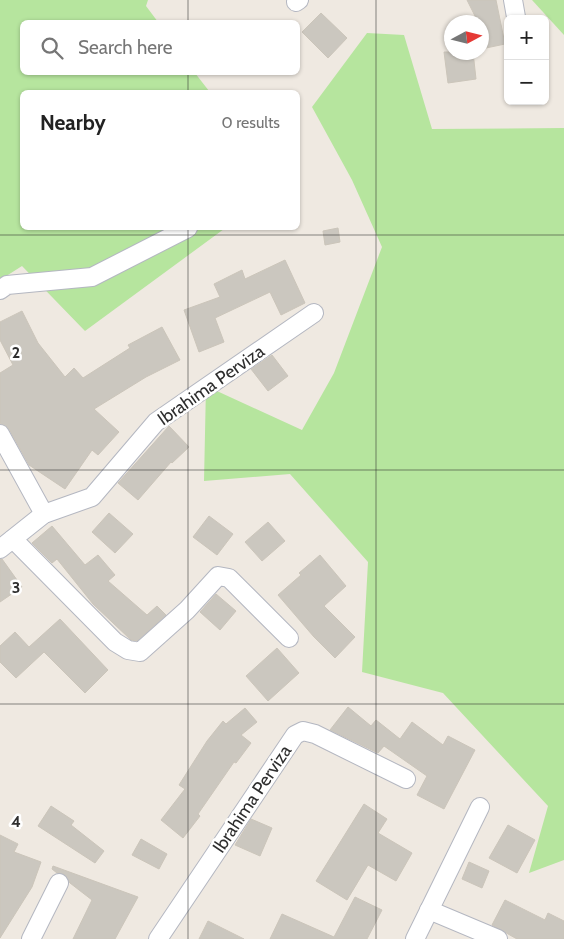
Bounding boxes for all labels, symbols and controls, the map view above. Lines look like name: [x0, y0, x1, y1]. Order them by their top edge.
north arrow: [444, 15, 489, 60]
map controls: [504, 15, 549, 105]
button: +: [504, 15, 549, 60]
search box: [20, 20, 300, 75]
icon: search: [38, 34, 66, 62]
text: Search here: [78, 36, 172, 59]
button: −: [504, 60, 549, 105]
text: Nearby: [40, 110, 106, 135]
text: 0 results: [221, 113, 280, 132]
street label: Ibrahima Perviza: [153, 340, 269, 430]
text: 2: [12, 343, 20, 362]
text: 3: [12, 578, 20, 597]
street label: Ibrahima Perviza: [208, 741, 296, 857]
text: 4: [11, 812, 21, 831]

